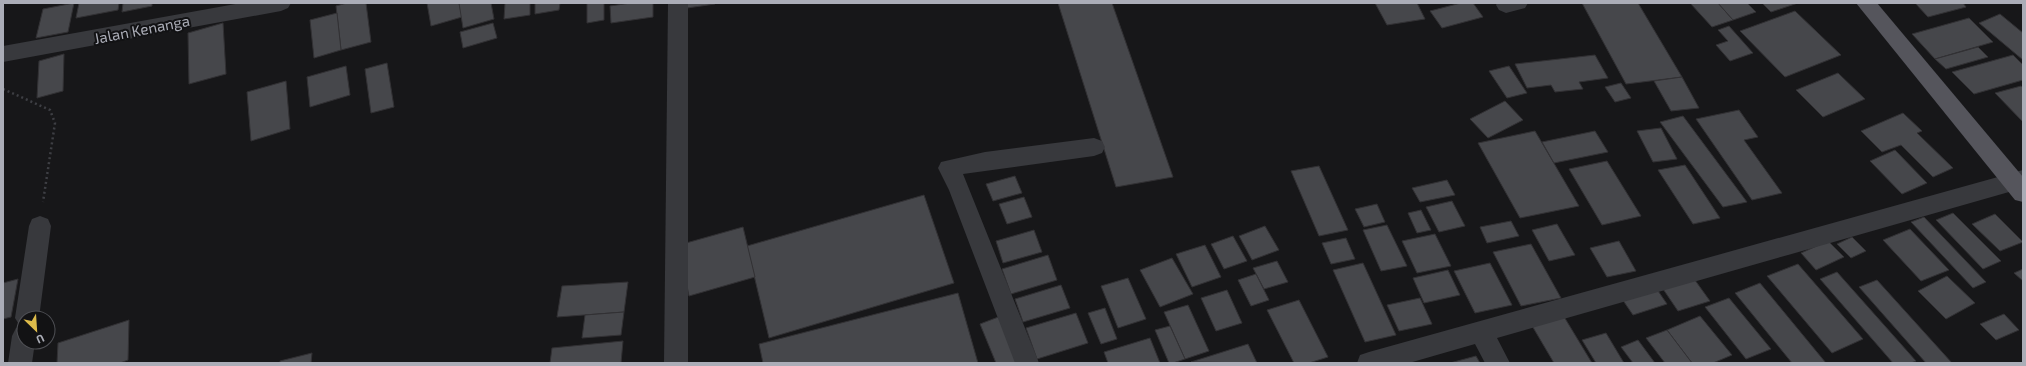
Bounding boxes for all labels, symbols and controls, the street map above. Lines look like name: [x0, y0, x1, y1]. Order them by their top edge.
street label: Jalan Kenanga: [92, 11, 191, 47]
north arrow: [16, 310, 56, 350]
text: U: [34, 332, 47, 347]

